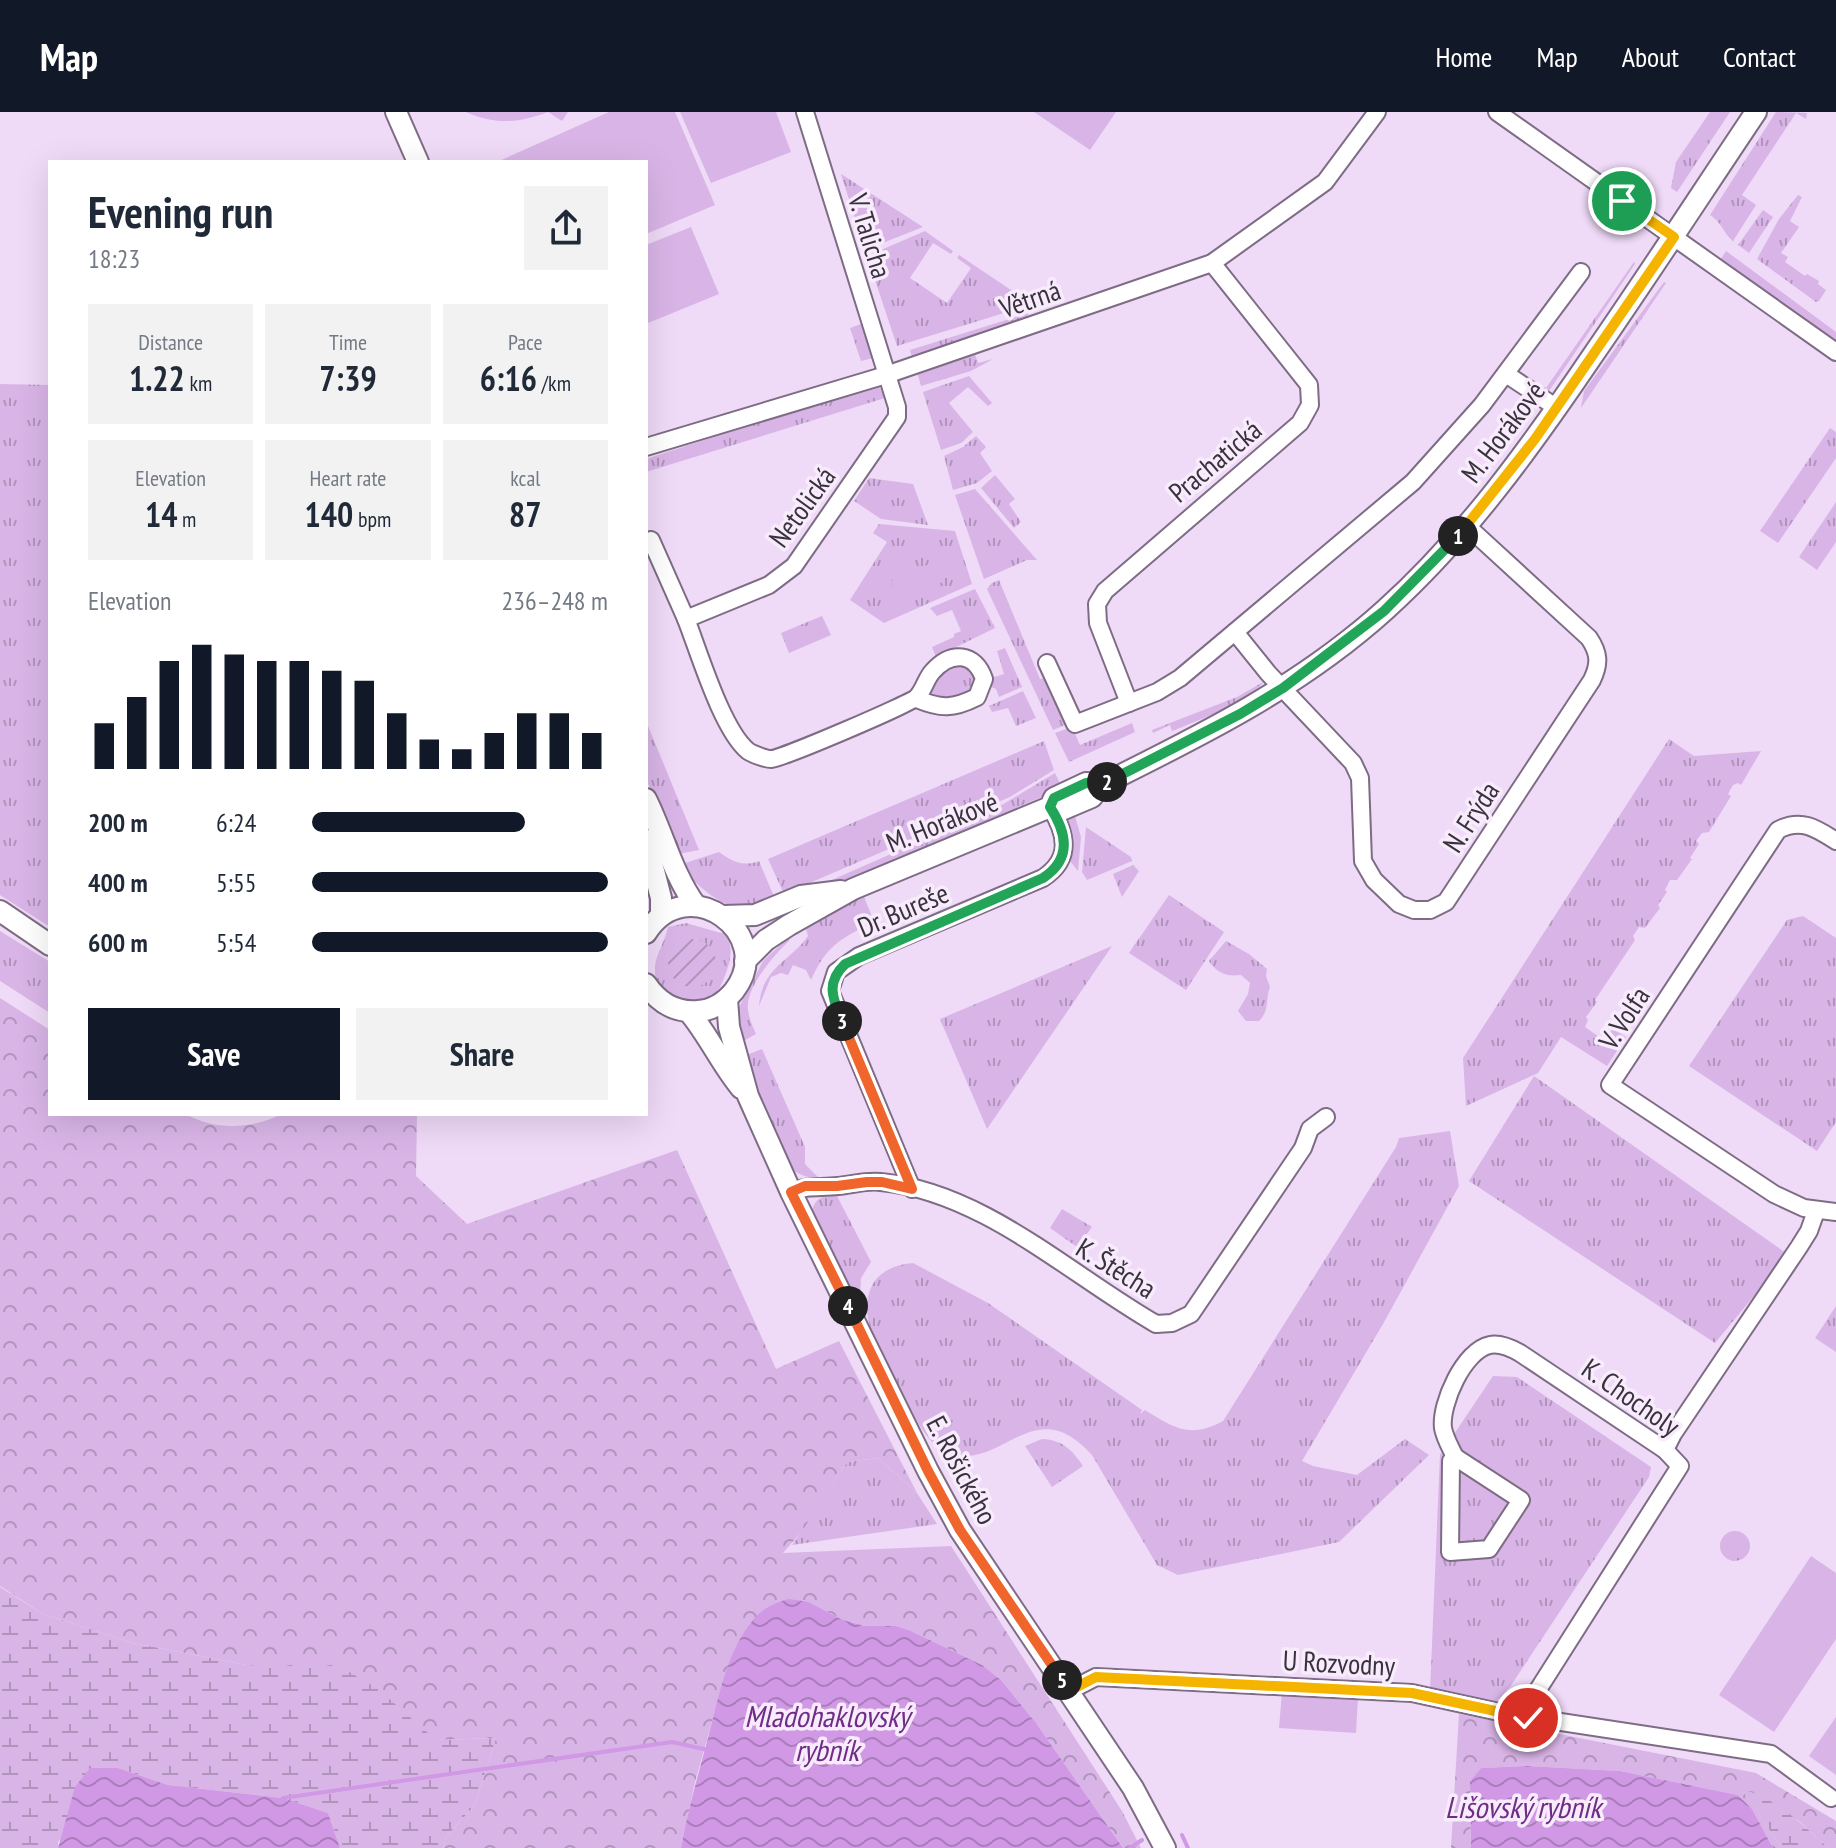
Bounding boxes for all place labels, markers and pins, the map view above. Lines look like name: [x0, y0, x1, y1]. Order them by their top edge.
pin: [1588, 167, 1656, 235]
pin: 1: [1438, 516, 1478, 556]
pin: 2: [1087, 762, 1127, 802]
pin: 3: [822, 1001, 862, 1041]
pin: 4: [828, 1286, 868, 1326]
pin: 5: [1042, 1660, 1082, 1700]
pin: [1494, 1684, 1562, 1752]

